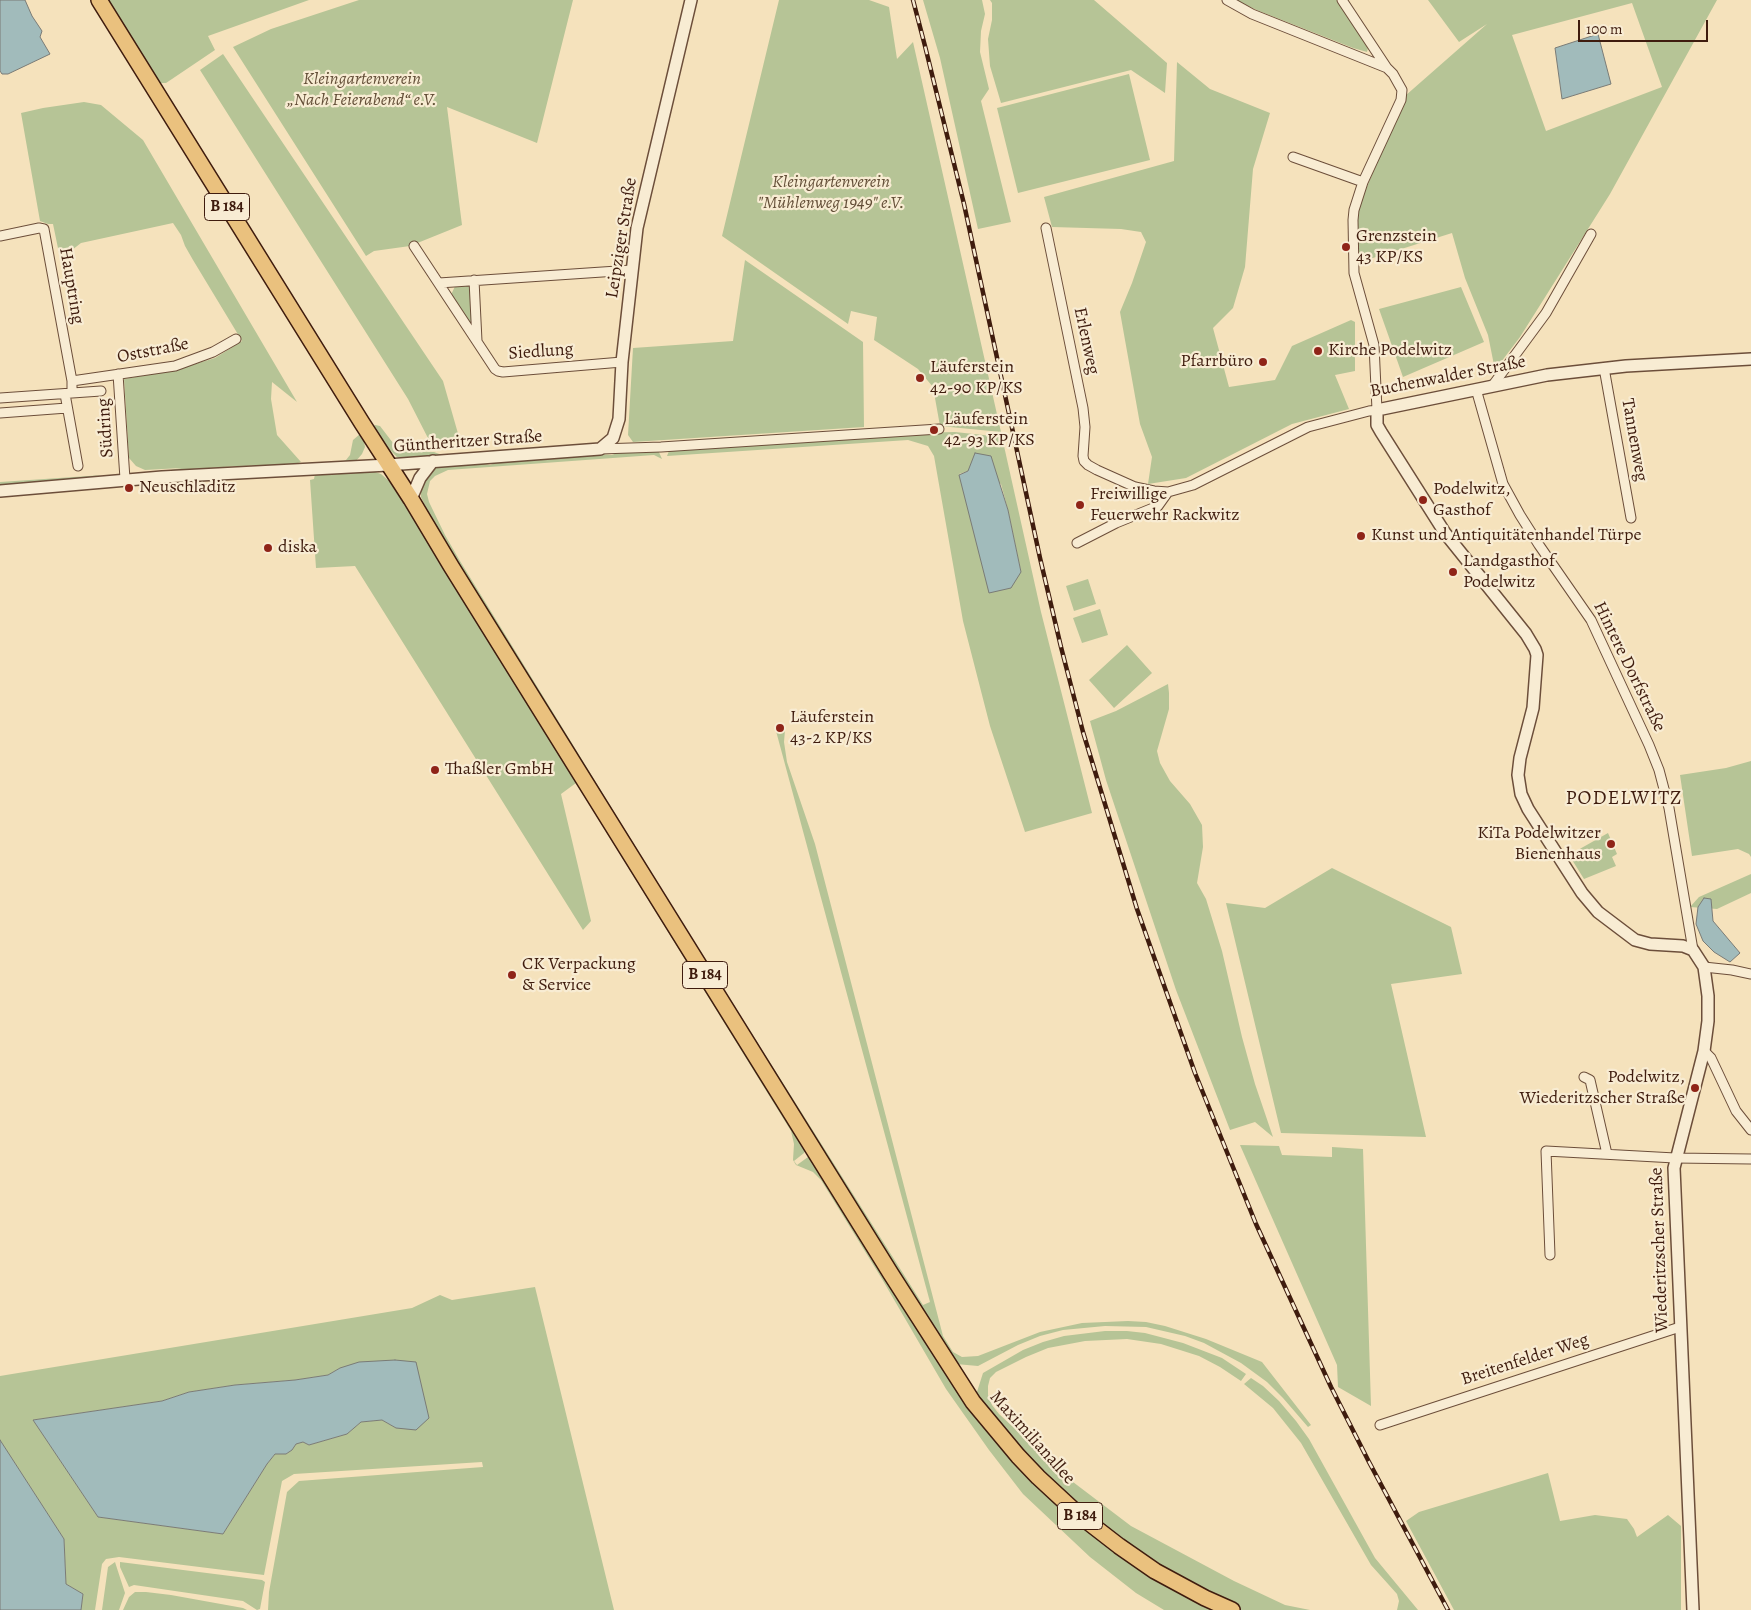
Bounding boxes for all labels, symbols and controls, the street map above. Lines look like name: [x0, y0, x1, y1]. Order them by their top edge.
scale bar: [1581, 10, 1711, 42]
text: 100 m: [1586, 19, 1623, 39]
park label: Kleingartenverein „Nach Feierabend“ e.V.: [287, 69, 437, 112]
park label: Kleingartenverein "Mühlenweg 1949" e.V.: [758, 172, 904, 214]
street label: Leipziger Straße: [602, 176, 642, 300]
road number: B 184: [204, 193, 250, 220]
place label: Grenzstein 43 KP/KS: [1356, 226, 1437, 268]
marker: Grenzstein 43 KP/KS: [1340, 241, 1352, 253]
street label: Hauptring: [54, 246, 88, 326]
street label: Erlenweg: [1068, 305, 1104, 377]
street label: Oststraße: [115, 333, 191, 369]
street label: Siedlung: [508, 339, 574, 365]
place label: Kirche Podelwitz: [1328, 340, 1452, 362]
marker: Kirche Podelwitz: [1312, 345, 1324, 357]
place label: Pfarrbüro: [1181, 351, 1253, 373]
street label: Buchenwalder Straße: [1368, 351, 1528, 403]
marker: Pfarrbüro: [1257, 356, 1269, 368]
place label: Läuferstein 42-90 KP/KS: [930, 357, 1023, 399]
marker: Läuferstein 42-90 KP/KS: [914, 372, 926, 384]
street label: Südring: [93, 397, 119, 459]
street label: Tannenweg: [1616, 397, 1652, 483]
place label: Läuferstein 42-93 KP/KS: [944, 409, 1035, 452]
marker: Läuferstein 42-93 KP/KS: [928, 424, 940, 436]
street label: Güntheritzer Straße: [393, 426, 543, 458]
place label: Neuschladitz: [139, 477, 236, 499]
place label: Podelwitz, Gasthof: [1433, 479, 1510, 522]
marker: Neuschladitz: [123, 482, 135, 494]
place label: Freiwillige Feuerwehr Rackwitz: [1090, 484, 1240, 526]
marker: Podelwitz, Gasthof: [1417, 494, 1429, 506]
marker: Freiwillige Feuerwehr Rackwitz: [1074, 499, 1086, 511]
place label: Kunst und Antiquitätenhandel Türpe: [1371, 525, 1641, 547]
marker: Kunst und Antiquitätenhandel Türpe: [1355, 530, 1367, 542]
place label: diska: [278, 537, 317, 559]
marker: diska: [262, 542, 274, 554]
place label: Landgasthof Podelwitz: [1463, 551, 1555, 594]
marker: Landgasthof Podelwitz: [1447, 566, 1459, 578]
street label: Hintere Dorfstraße: [1588, 598, 1670, 736]
place label: Läuferstein 43-2 KP/KS: [790, 707, 874, 750]
marker: Läuferstein 43-2 KP/KS: [774, 722, 786, 734]
place label: Thaßler GmbH: [445, 759, 554, 781]
marker: Thaßler GmbH: [429, 764, 441, 776]
district label: PODELWITZ: [1564, 787, 1684, 811]
place label: KiTa Podelwitzer Bienenhaus: [1477, 823, 1601, 866]
marker: KiTa Podelwitzer Bienenhaus: [1605, 838, 1617, 850]
place label: CK Verpackung & Service: [522, 954, 636, 996]
road number: B 184: [682, 962, 728, 988]
marker: CK Verpackung & Service: [506, 969, 518, 981]
place label: Podelwitz, Wiederitzscher Straße: [1520, 1067, 1685, 1110]
marker: Podelwitz, Wiederitzscher Straße: [1689, 1082, 1701, 1094]
street label: Wiederitzscher Straße: [1646, 1167, 1674, 1333]
street label: Breitenfelder Weg: [1458, 1329, 1592, 1391]
street label: Maximilianallee: [984, 1387, 1080, 1489]
road number: B 184: [1058, 1502, 1102, 1530]

